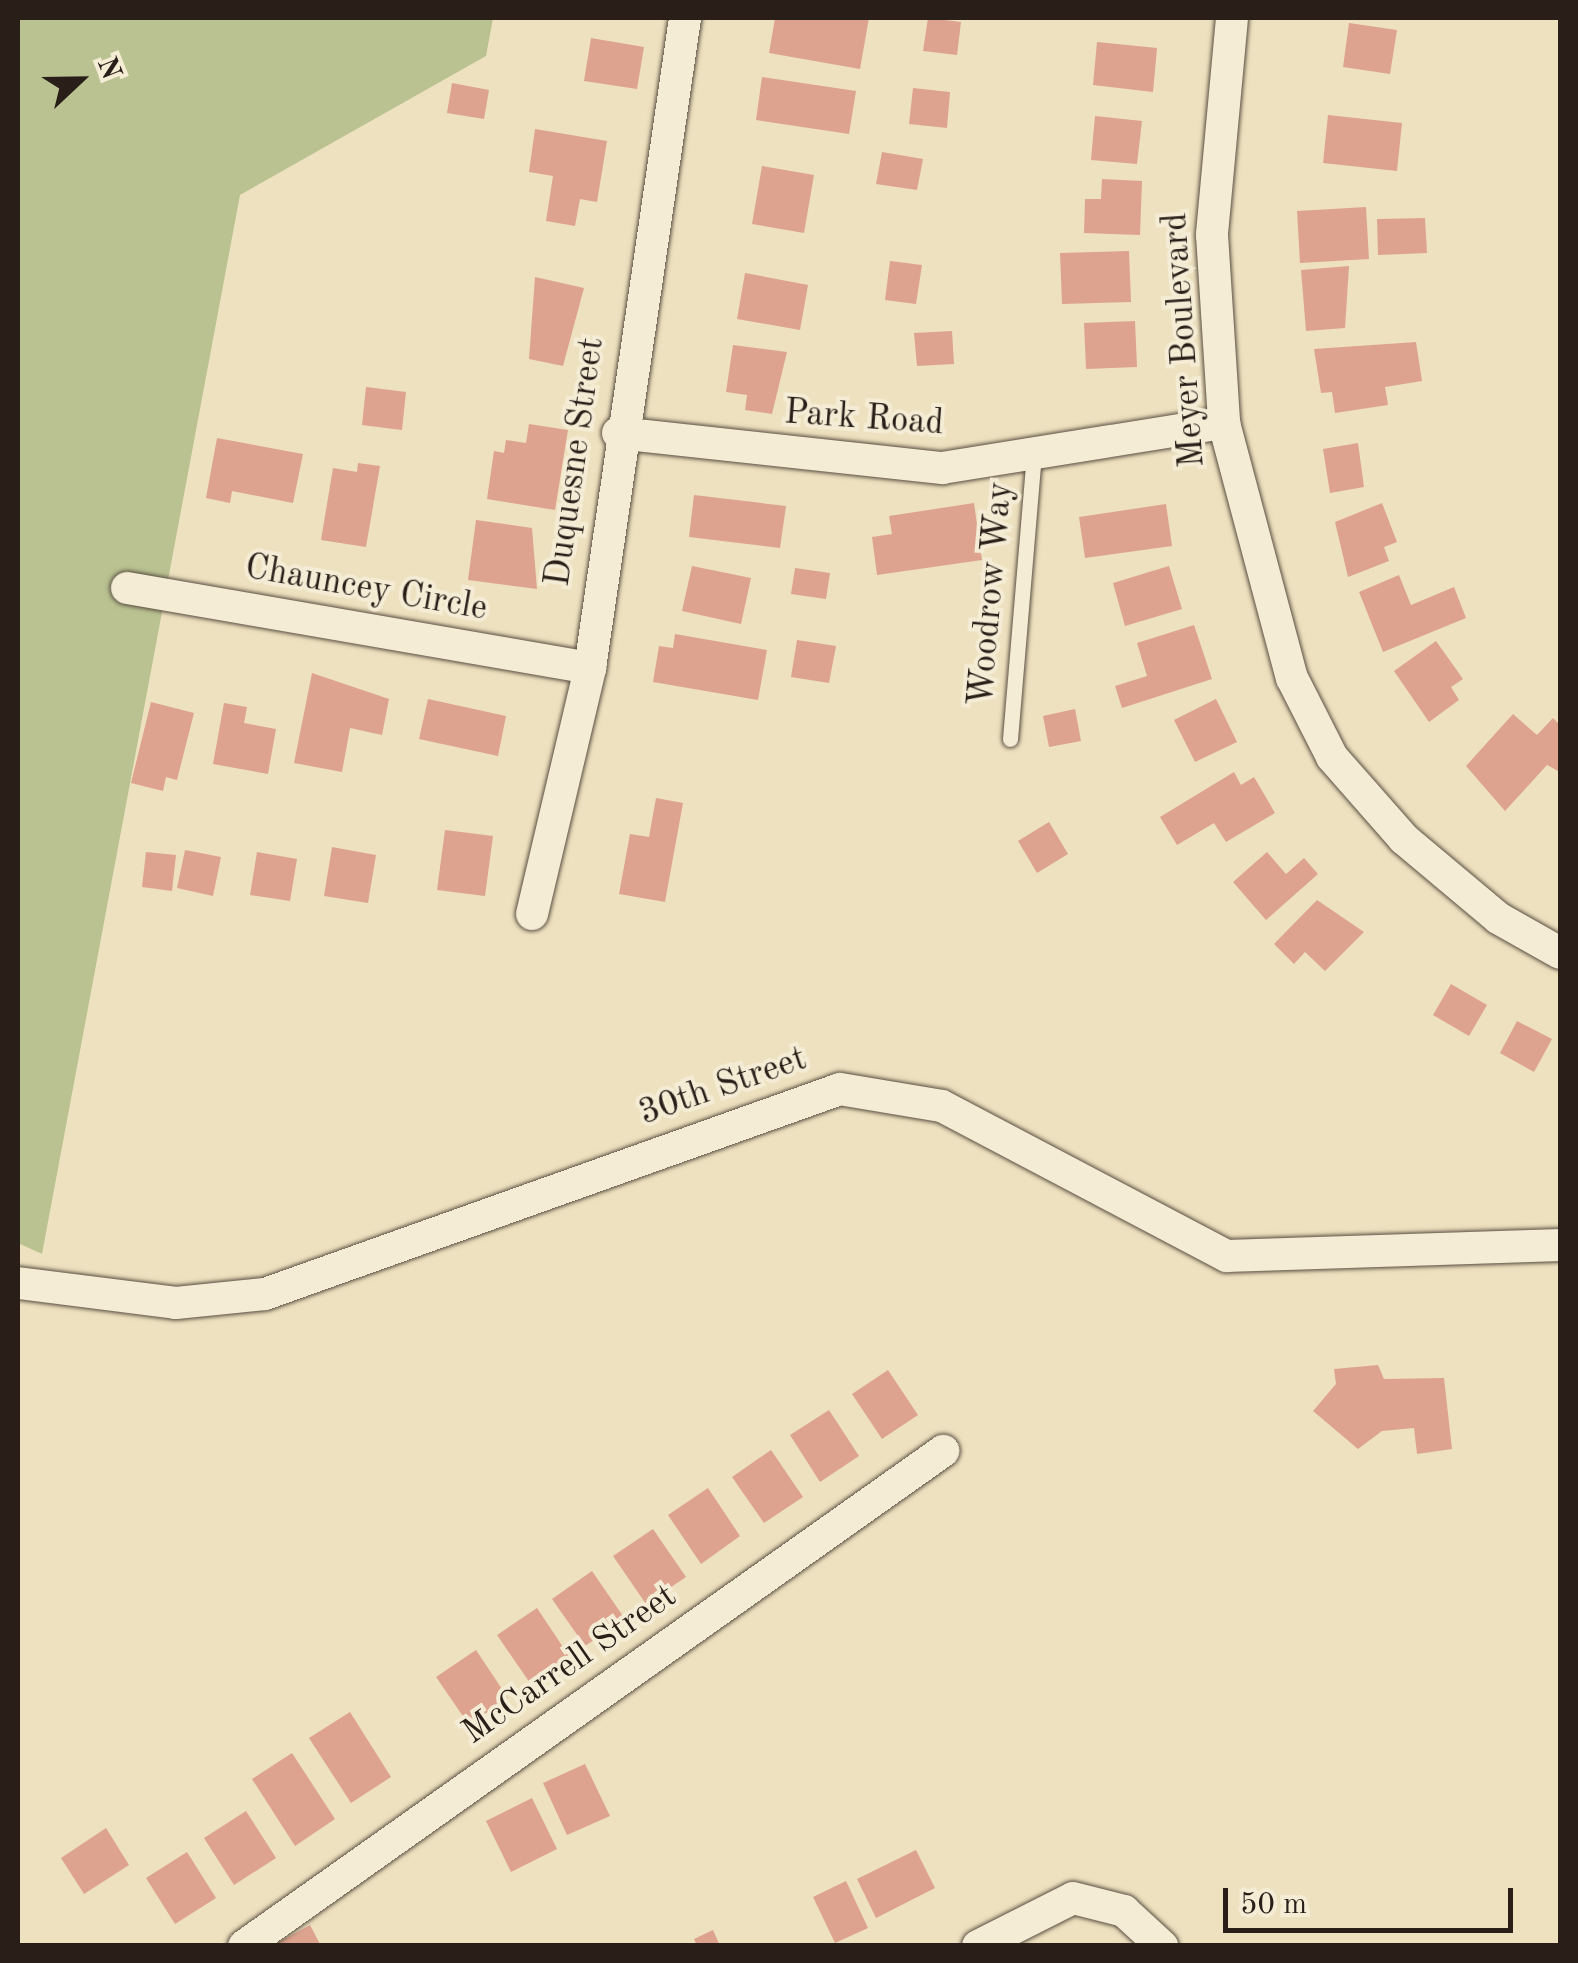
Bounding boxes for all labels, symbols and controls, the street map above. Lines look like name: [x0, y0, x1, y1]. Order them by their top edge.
north arrow: [30, 30, 130, 130]
text: N: [91, 54, 125, 84]
street label: Meyer Boulevard: [1155, 211, 1215, 469]
street label: Duquesne Street: [538, 335, 614, 589]
street label: Park Road: [783, 392, 945, 446]
street label: Woodrow Way: [961, 480, 1023, 708]
street label: Chauncey Circle: [242, 547, 490, 631]
street label: 30th Street: [634, 1039, 812, 1135]
street label: McCarrell Street: [455, 1576, 685, 1754]
scale bar: [1228, 1868, 1518, 1930]
text: 50 m: [1240, 1890, 1307, 1920]

